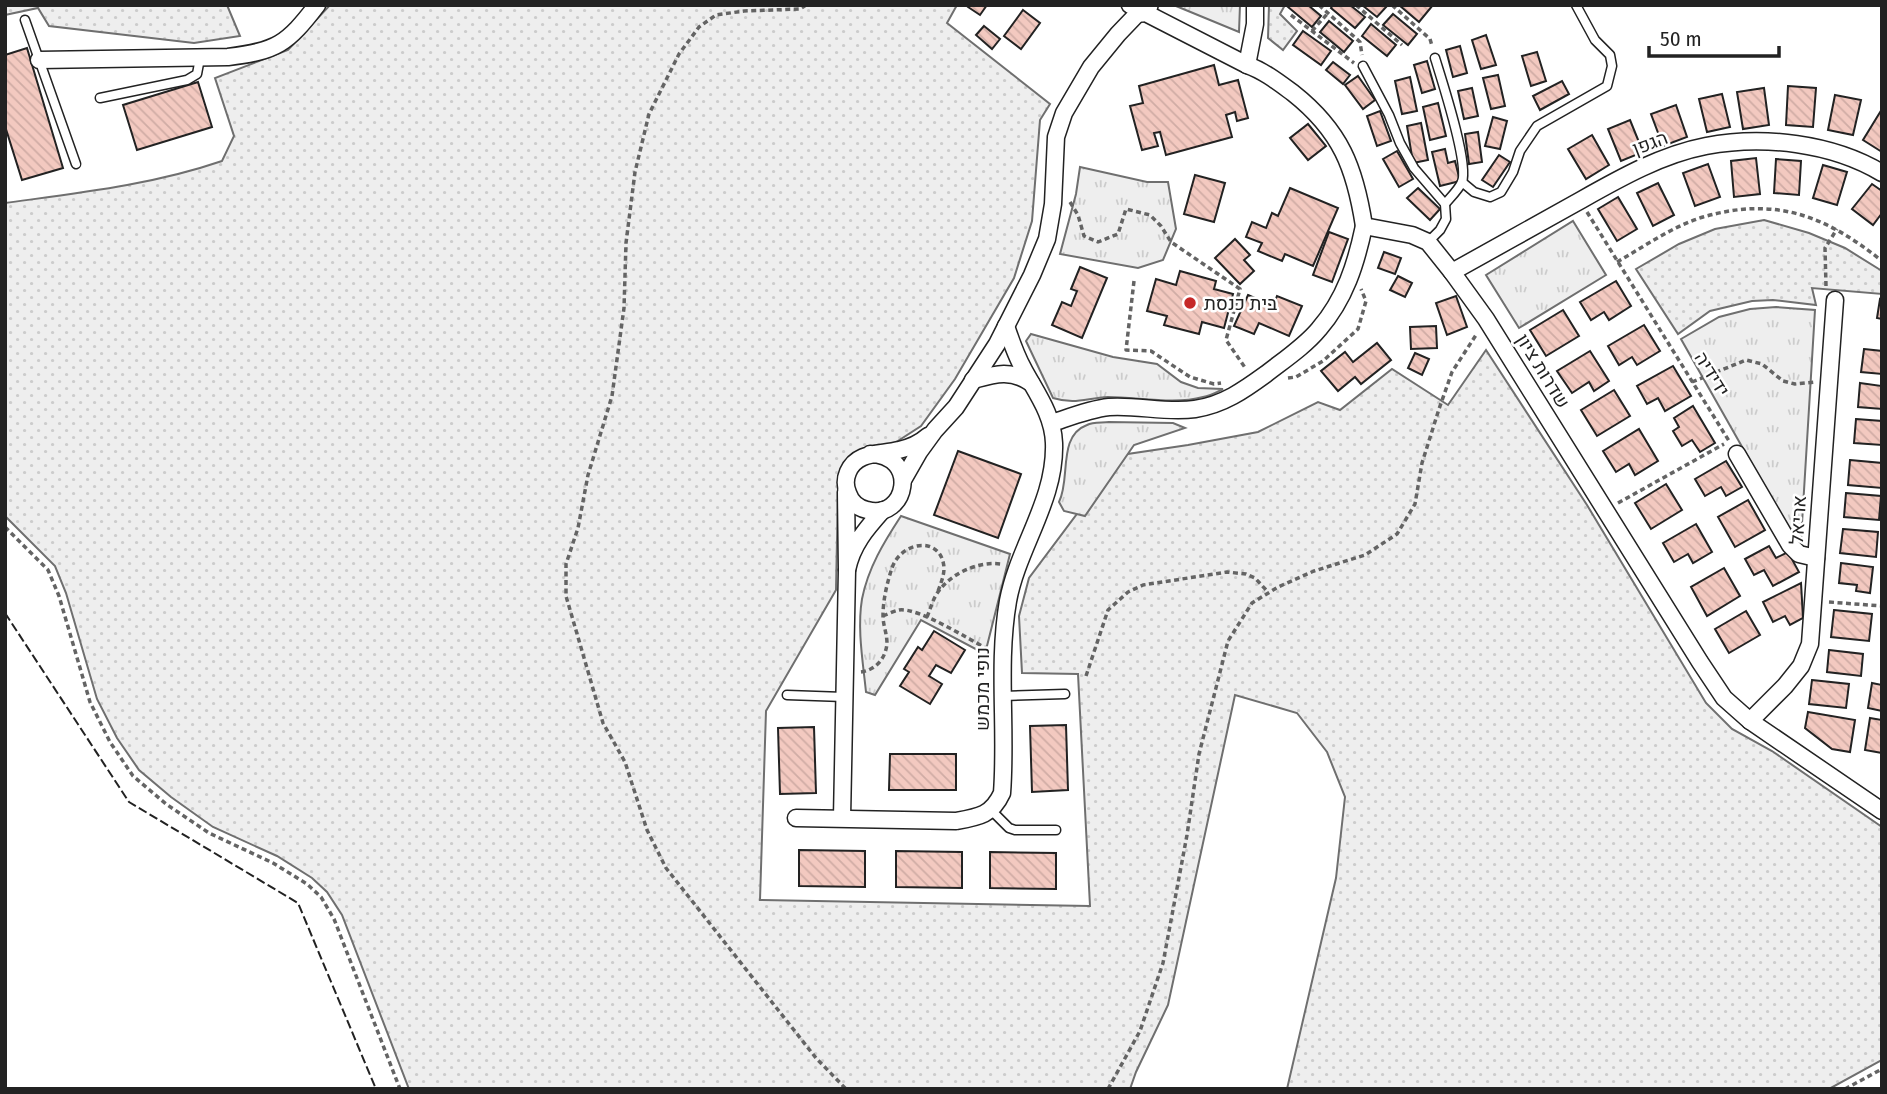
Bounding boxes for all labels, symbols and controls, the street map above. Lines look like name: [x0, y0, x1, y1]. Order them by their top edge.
scale bar: [1649, 14, 1778, 58]
text: 50 m: [1660, 26, 1702, 52]
street label: הגפן: [1629, 126, 1671, 160]
place label: בית כנסת: [1204, 292, 1277, 315]
marker: בית כנסת: [1182, 295, 1198, 311]
street label: שדרות ציון: [1511, 330, 1575, 412]
street label: ידידיה: [1689, 347, 1735, 401]
street label: אריאל: [1785, 495, 1811, 545]
street label: נופי מכמש: [971, 647, 994, 731]

